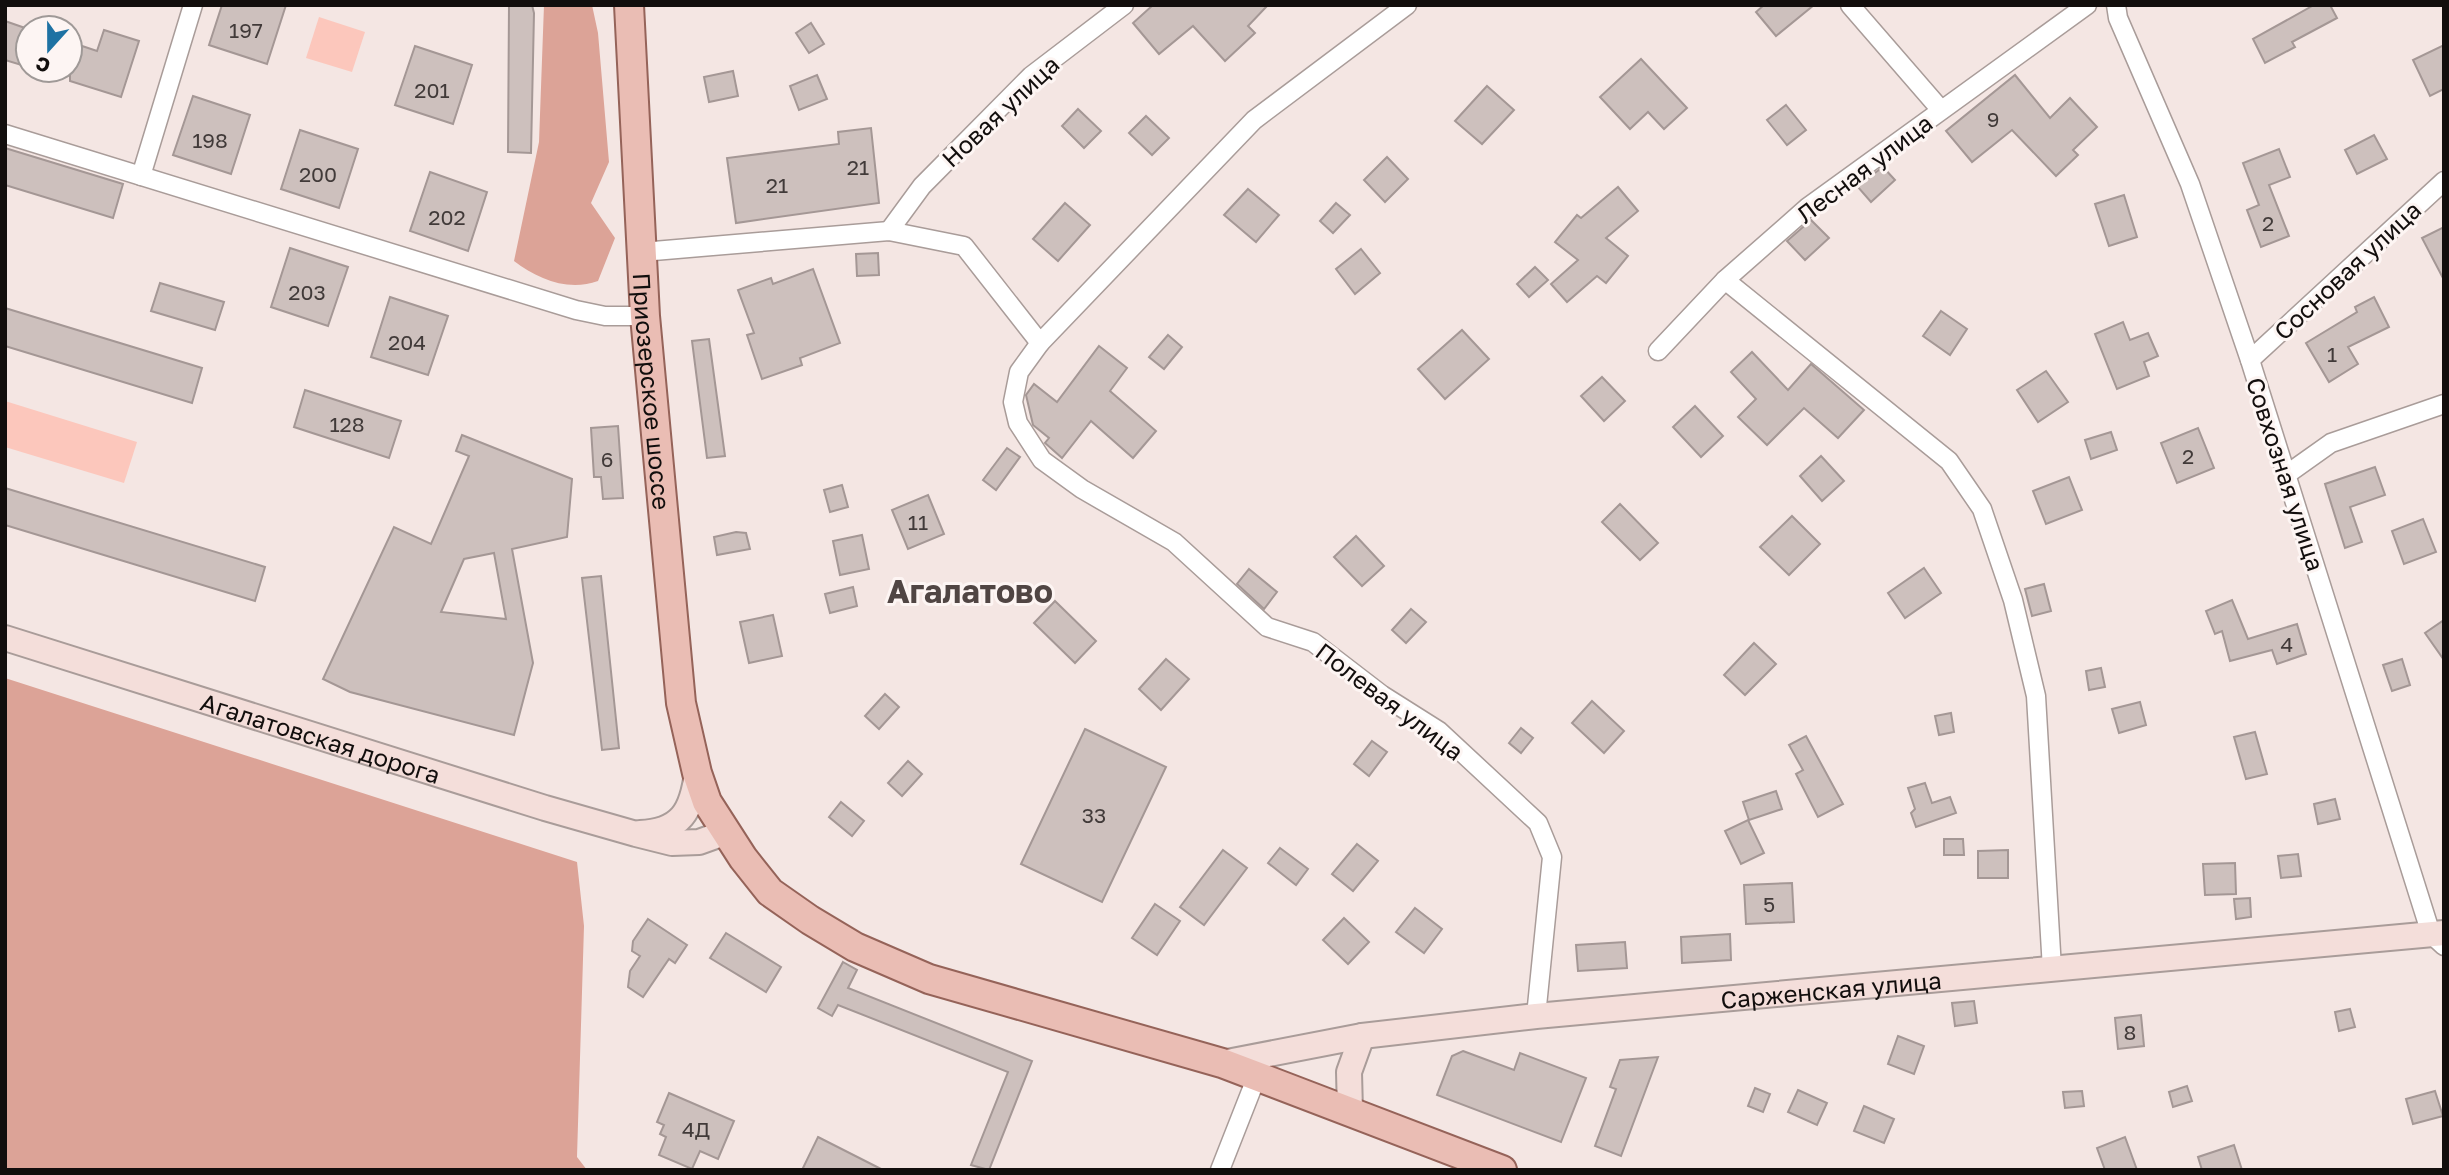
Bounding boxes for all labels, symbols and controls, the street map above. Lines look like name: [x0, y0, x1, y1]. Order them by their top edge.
north arrow: [14, 14, 84, 84]
house number: 197: [229, 17, 263, 43]
street label: Новая улица: [935, 49, 1065, 173]
text: С: [32, 52, 53, 78]
house number: 201: [414, 77, 450, 103]
house number: 9: [1987, 106, 1999, 132]
street label: Лесная улица: [1790, 108, 1938, 228]
house number: 198: [192, 127, 228, 153]
house number: 21: [847, 154, 869, 180]
house number: 200: [299, 161, 337, 187]
house number: 21: [766, 172, 788, 198]
street label: Сосновая улица: [2268, 195, 2426, 345]
house number: 202: [428, 204, 466, 230]
house number: 2: [2262, 210, 2274, 236]
street label: Приозерское шоссе: [628, 272, 677, 511]
house number: 203: [288, 279, 326, 305]
house number: 204: [388, 329, 426, 355]
house number: 1: [2327, 341, 2337, 367]
street label: Совхозная улица: [2241, 373, 2331, 575]
house number: 128: [329, 411, 365, 437]
house number: 2: [2182, 443, 2194, 469]
house number: 6: [601, 446, 613, 472]
house number: 11: [908, 509, 928, 535]
district label: Агалатово: [887, 572, 1053, 610]
house number: 4: [2281, 631, 2293, 657]
street label: Полевая улица: [1310, 636, 1470, 766]
street label: Агалатовская дорога: [198, 686, 444, 789]
house number: 33: [1082, 802, 1106, 828]
house number: 5: [1763, 891, 1775, 917]
street label: Сарженская улица: [1719, 964, 1943, 1014]
house number: 8: [2124, 1019, 2136, 1045]
house number: 4Д: [682, 1116, 710, 1142]

